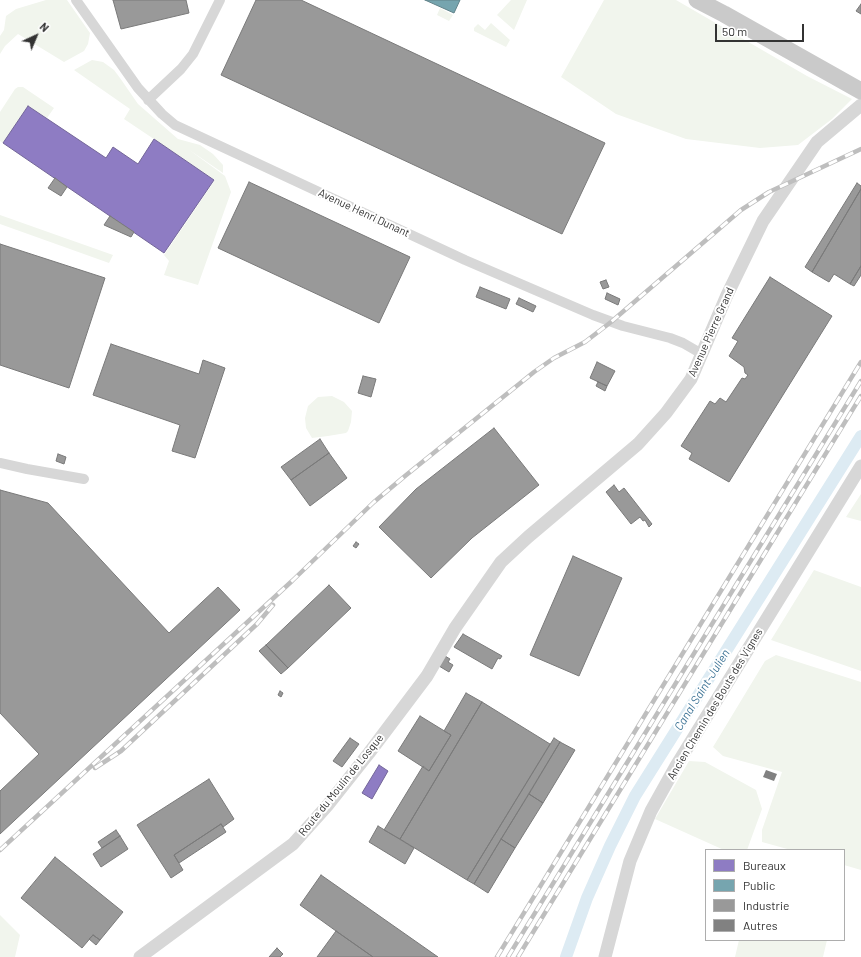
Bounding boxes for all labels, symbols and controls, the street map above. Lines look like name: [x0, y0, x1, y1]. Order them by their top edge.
north arrow: [16, 16, 56, 56]
scale bar: [717, 16, 806, 42]
text: N: [38, 20, 52, 34]
text: 50 m: [722, 24, 747, 38]
street label: Avenue Henri Dunant: [316, 186, 412, 240]
street label: Avenue Pierre Grand: [685, 285, 737, 379]
street label: Ancien Chemin des Bouts des Vignes: [664, 626, 766, 782]
water label: Canal Saint-Julien: [671, 647, 733, 733]
street label: Route du Moulin de Losque: [296, 731, 386, 839]
legend: [705, 849, 845, 941]
text: Bureaux: [743, 858, 786, 872]
text: Public: [743, 878, 775, 892]
text: Industrie: [743, 898, 789, 912]
text: Autres: [743, 918, 777, 932]

